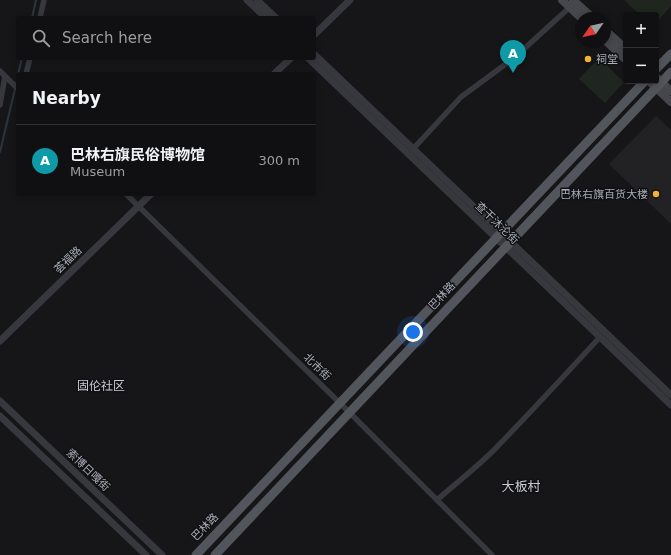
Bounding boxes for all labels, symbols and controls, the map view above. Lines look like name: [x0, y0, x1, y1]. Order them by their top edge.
north arrow: [575, 12, 611, 48]
map controls: [623, 12, 659, 84]
button: +: [623, 12, 659, 48]
search box: [16, 16, 316, 60]
icon: search: [30, 27, 52, 49]
text: Search here: [62, 29, 152, 47]
pin: A: [500, 40, 526, 73]
button: −: [623, 48, 659, 84]
place label: 祠堂: [596, 53, 618, 66]
marker: 祠堂: [583, 54, 593, 64]
text: Nearby: [32, 88, 101, 108]
text: 巴林右旗民俗博物馆: [70, 146, 205, 164]
text: A: [40, 153, 50, 168]
text: 300 m: [258, 153, 300, 168]
text: Museum: [70, 164, 125, 179]
place label: 巴林右旗百货大楼: [560, 188, 648, 201]
marker: 巴林右旗百货大楼: [651, 189, 661, 199]
street label: 查干沐沦街: [473, 199, 521, 247]
street label: 荟福路: [52, 244, 84, 276]
street label: 巴林路: [426, 279, 458, 313]
your location: [403, 322, 423, 342]
street label: 北市街: [301, 351, 333, 383]
district label: 固伦社区: [77, 379, 125, 393]
street label: 索博日嘎街: [64, 446, 112, 494]
district label: 大板村: [501, 479, 541, 494]
street label: 巴林路: [189, 511, 221, 543]

